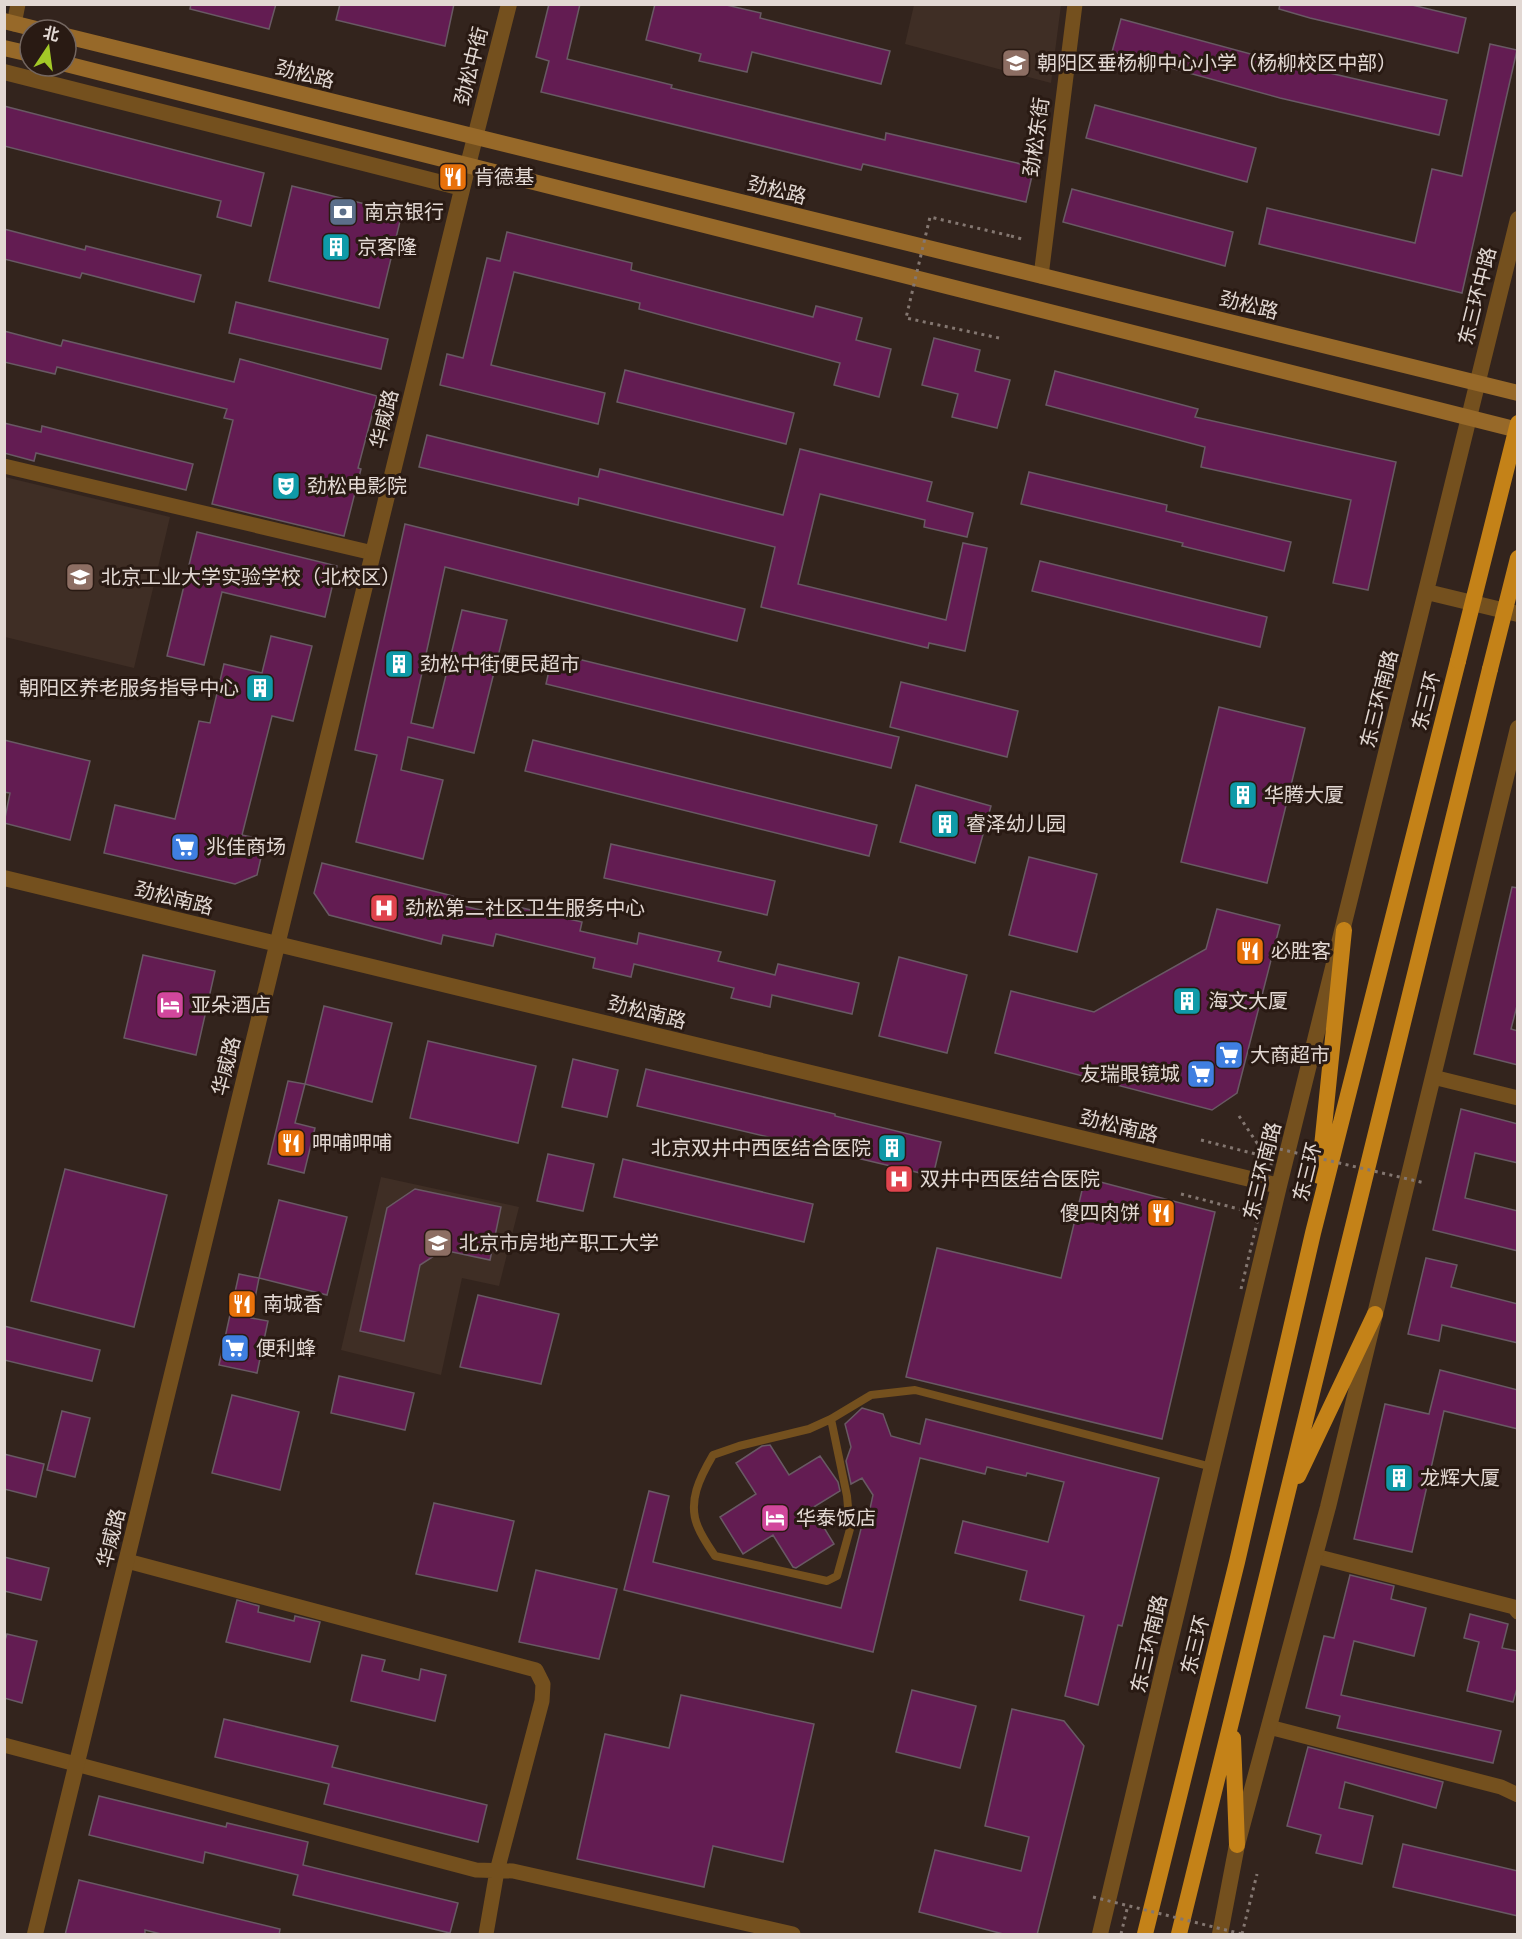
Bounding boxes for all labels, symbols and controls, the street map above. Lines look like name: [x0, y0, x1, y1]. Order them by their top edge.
north arrow: [18, 18, 78, 78]
text: 北: [41, 23, 61, 45]
street label: 劲松中街: [450, 24, 492, 108]
school or university icon: 朝阳区垂杨柳中心小学（杨柳校区中部）: [1000, 47, 1032, 79]
place label: 朝阳区垂杨柳中心小学（杨柳校区中部）: [1037, 51, 1397, 75]
street label: 劲松路: [273, 55, 337, 93]
street label: 劲松东街: [1019, 96, 1053, 178]
restaurant icon: 肯德基: [437, 161, 469, 193]
place label: 肯德基: [474, 165, 534, 189]
street label: 劲松路: [745, 171, 809, 209]
bank icon: 南京银行: [327, 196, 359, 228]
place label: 南京银行: [364, 200, 444, 224]
building icon: 京客隆: [320, 231, 352, 263]
place label: 京客隆: [357, 235, 417, 259]
street label: 东三环中路: [1453, 245, 1501, 347]
street label: 劲松路: [1217, 286, 1281, 324]
street label: 华威路: [365, 387, 403, 451]
theatre icon: 劲松电影院: [270, 470, 302, 502]
place label: 劲松电影院: [307, 474, 407, 498]
school or university icon: 北京工业大学实验学校（北校区）: [64, 561, 96, 593]
place label: 北京工业大学实验学校（北校区）: [101, 565, 401, 589]
building icon: 劲松中街便民超市: [383, 648, 415, 680]
street label: 东三环南路: [1355, 648, 1403, 750]
place label: 劲松中街便民超市: [420, 652, 580, 676]
street label: 东三环: [1407, 669, 1445, 733]
building icon: 朝阳区养老服务指导中心: [244, 672, 276, 704]
place label: 朝阳区养老服务指导中心: [19, 676, 239, 700]
building icon: 华腾大厦: [1227, 779, 1259, 811]
place label: 华腾大厦: [1264, 783, 1344, 807]
building icon: 睿泽幼儿园: [929, 808, 961, 840]
place label: 睿泽幼儿园: [966, 812, 1066, 836]
supermarket icon: 兆佳商场: [169, 831, 201, 863]
place label: 兆佳商场: [206, 835, 286, 859]
street label: 劲松南路: [132, 877, 216, 919]
hospital icon: 劲松第二社区卫生服务中心: [368, 892, 400, 924]
place label: 劲松第二社区卫生服务中心: [405, 896, 645, 920]
restaurant icon: 必胜客: [1234, 935, 1266, 967]
place label: 必胜客: [1271, 939, 1331, 963]
building icon: 海文大厦: [1171, 985, 1203, 1017]
hotel icon: 亚朵酒店: [154, 989, 186, 1021]
place label: 海文大厦: [1208, 989, 1288, 1013]
street label: 劲松南路: [605, 991, 689, 1033]
place label: 亚朵酒店: [191, 993, 271, 1017]
street label: 华威路: [207, 1034, 245, 1098]
supermarket icon: 大商超市: [1213, 1039, 1245, 1071]
place label: 大商超市: [1250, 1043, 1330, 1067]
supermarket icon: 友瑞眼镜城: [1185, 1058, 1217, 1090]
place label: 友瑞眼镜城: [1080, 1062, 1180, 1086]
street label: 劲松南路: [1077, 1105, 1161, 1147]
street label: 东三环南路: [1238, 1120, 1286, 1222]
restaurant icon: 呷哺呷哺: [275, 1127, 307, 1159]
place label: 呷哺呷哺: [312, 1131, 392, 1155]
building icon: 北京双井中西医结合医院: [876, 1132, 908, 1164]
place label: 北京双井中西医结合医院: [651, 1136, 871, 1160]
street label: 东三环: [1288, 1140, 1326, 1204]
hospital icon: 双井中西医结合医院: [883, 1163, 915, 1195]
place label: 双井中西医结合医院: [920, 1167, 1100, 1191]
restaurant icon: 傻四肉饼: [1145, 1197, 1177, 1229]
place label: 傻四肉饼: [1060, 1201, 1140, 1225]
school or university icon: 北京市房地产职工大学: [422, 1227, 454, 1259]
place label: 北京市房地产职工大学: [459, 1231, 659, 1255]
restaurant icon: 南城香: [226, 1288, 258, 1320]
place label: 南城香: [263, 1292, 323, 1316]
supermarket icon: 便利蜂: [219, 1332, 251, 1364]
place label: 便利蜂: [256, 1336, 316, 1360]
building icon: 龙辉大厦: [1383, 1462, 1415, 1494]
place label: 龙辉大厦: [1420, 1466, 1500, 1490]
hotel icon: 华泰饭店: [759, 1502, 791, 1534]
street label: 华威路: [92, 1506, 130, 1570]
place label: 华泰饭店: [796, 1506, 876, 1530]
street label: 东三环南路: [1126, 1593, 1172, 1695]
street label: 东三环: [1176, 1613, 1214, 1677]

